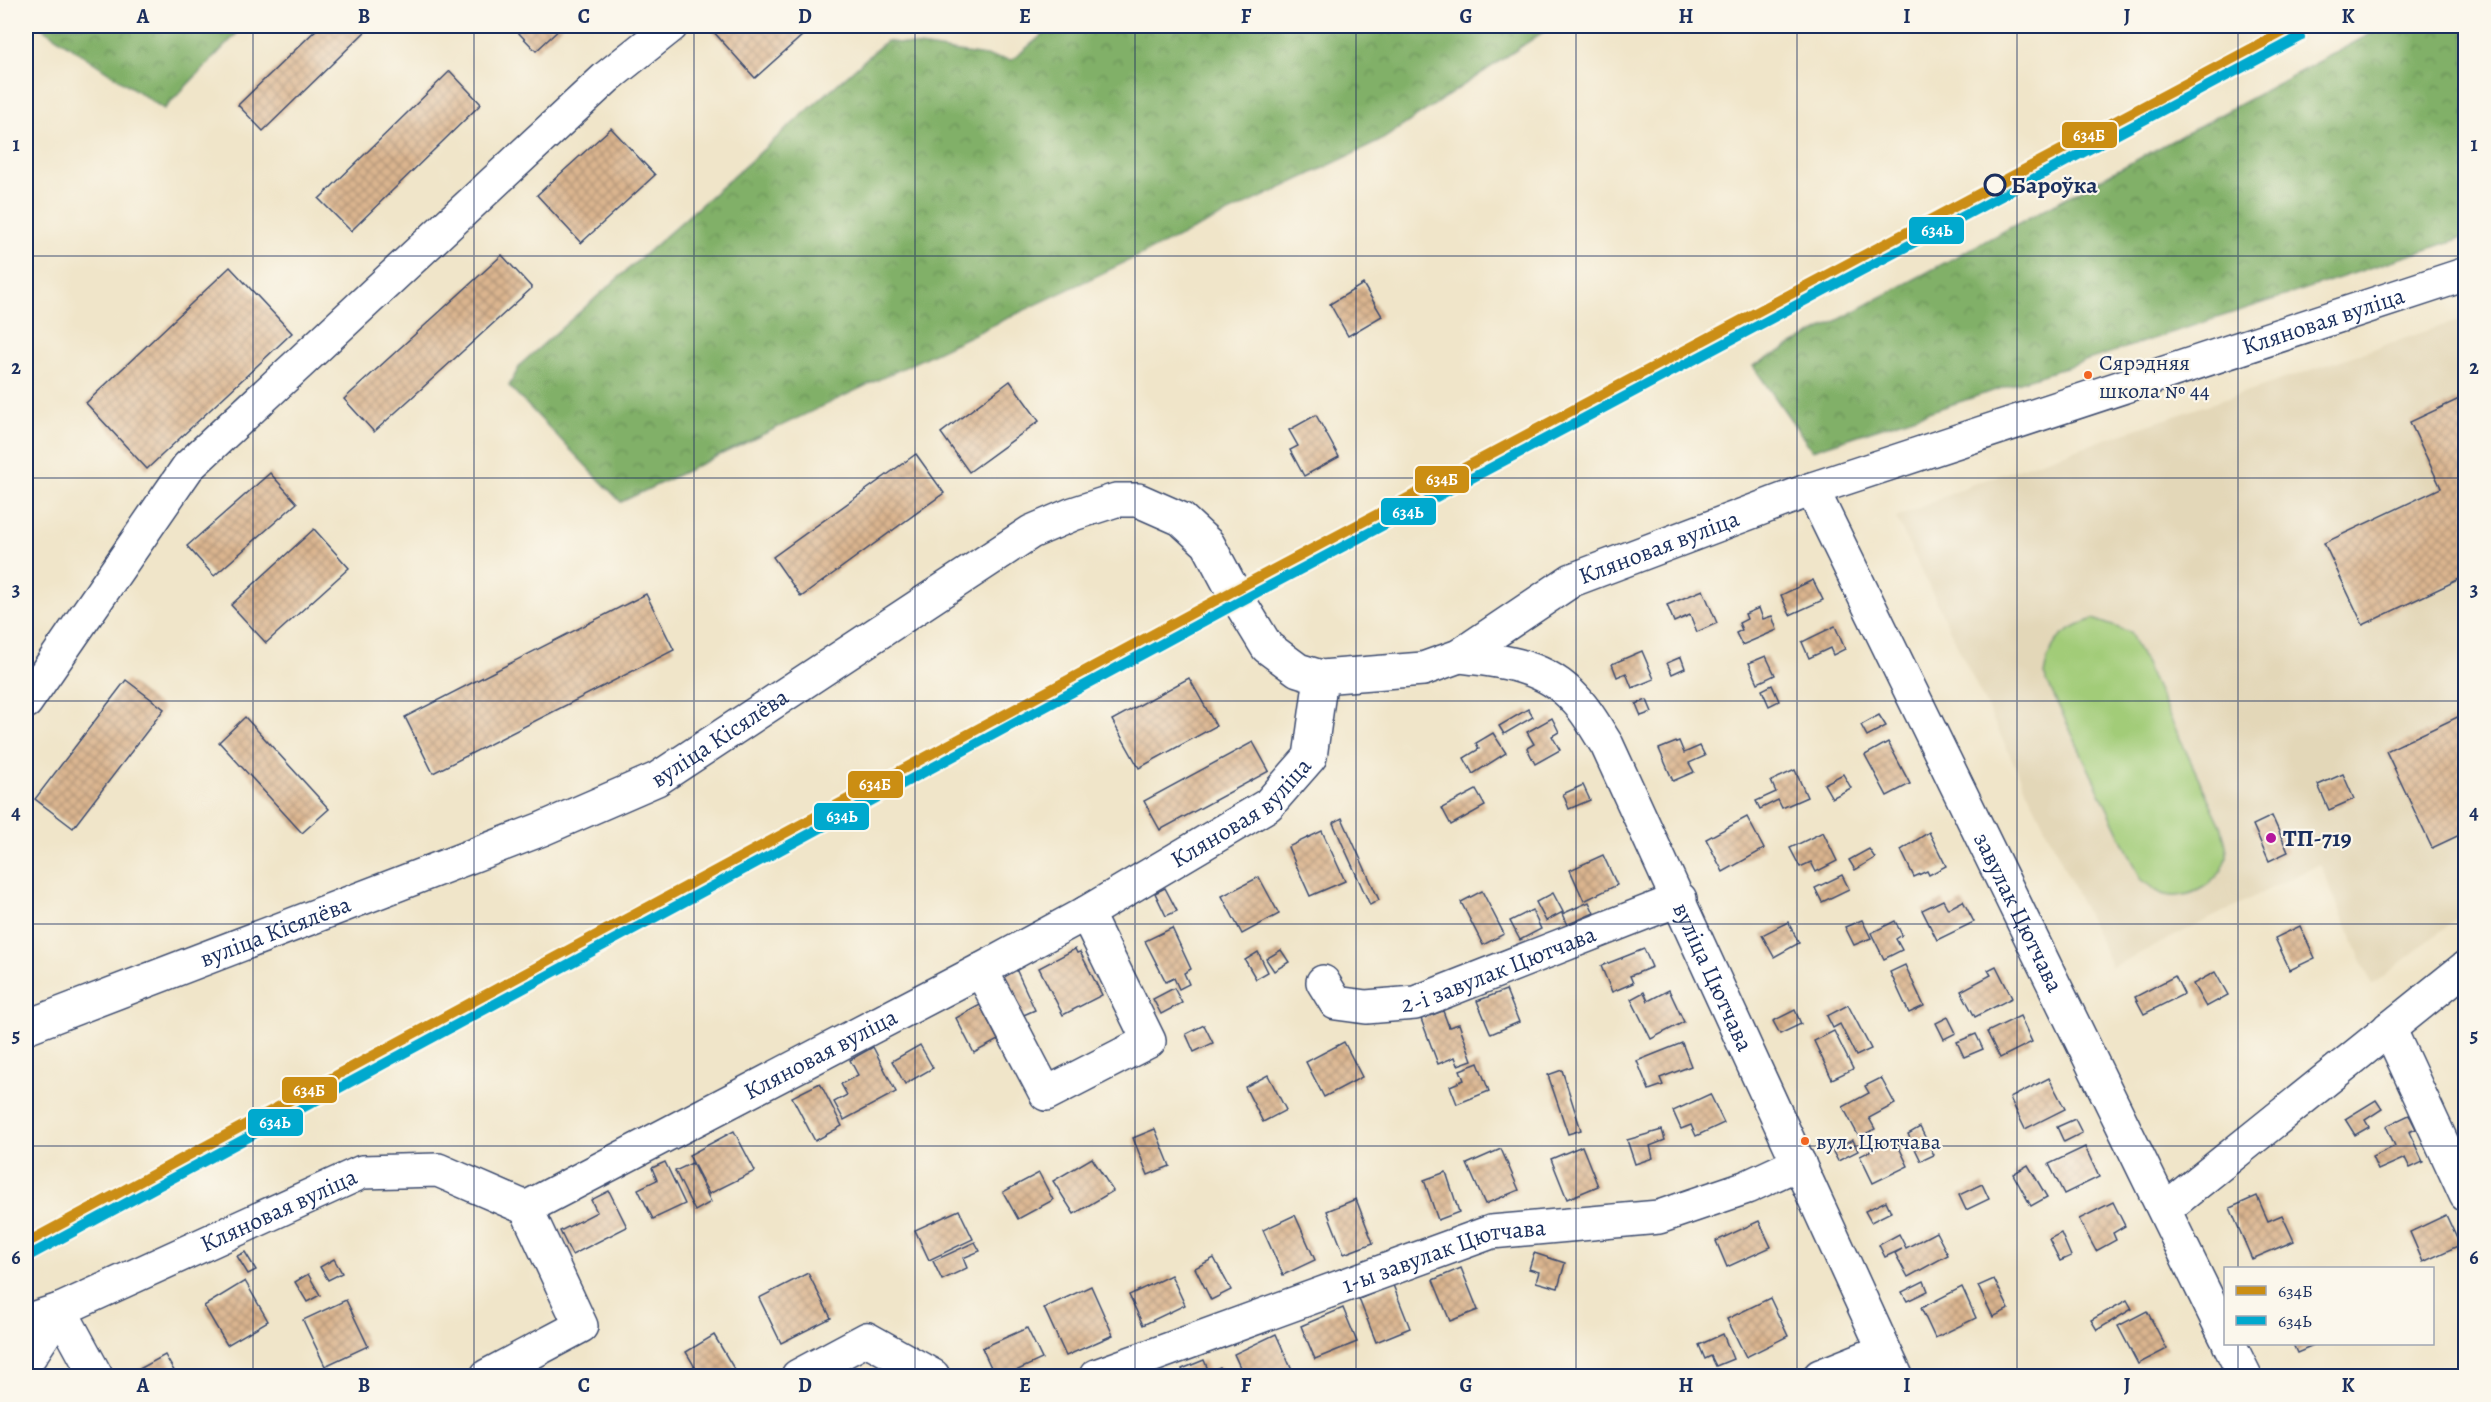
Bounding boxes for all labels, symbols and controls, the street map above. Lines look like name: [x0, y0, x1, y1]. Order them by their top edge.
text: A: [136, 3, 150, 30]
text: B: [358, 3, 370, 30]
text: C: [578, 3, 590, 30]
text: D: [798, 3, 812, 30]
text: E: [1019, 3, 1031, 30]
text: F: [1241, 3, 1252, 30]
text: G: [1459, 3, 1473, 30]
text: H: [1679, 3, 1694, 30]
text: I: [1903, 3, 1911, 30]
text: J: [2124, 3, 2131, 30]
text: K: [2341, 3, 2355, 30]
line badge: 634Б: [2061, 121, 2118, 149]
text: 634Б: [2073, 125, 2105, 147]
text: 1: [12, 131, 20, 158]
text: 1: [2470, 131, 2478, 158]
place label: Бароўка: [2011, 169, 2098, 201]
marker: Бароўка: [1984, 174, 2006, 196]
line badge: 634Ь: [1908, 216, 1965, 245]
text: 634Ь: [1921, 220, 1953, 242]
street label: Кляновая вуліца: [2238, 279, 2409, 363]
place label: Сярэдняя школа № 44: [2099, 348, 2210, 406]
text: 2: [11, 354, 21, 381]
text: 2: [2469, 354, 2479, 381]
marker: Сярэдняя школа № 44: [2082, 369, 2094, 381]
line badge: 634Б: [1414, 465, 1470, 494]
text: 634Б: [1426, 469, 1458, 491]
line badge: 634Ь: [1380, 497, 1437, 526]
text: 634Ь: [1392, 502, 1424, 524]
street label: Кляновая вуліца: [1574, 502, 1744, 592]
text: 3: [12, 576, 20, 603]
text: 3: [2470, 576, 2478, 603]
street label: вуліца Кісялёва: [644, 680, 795, 795]
street label: Кляновая вуліца: [1164, 751, 1318, 875]
line badge: 634Б: [847, 770, 904, 799]
text: 634Б: [859, 774, 891, 796]
text: 4: [11, 799, 21, 826]
text: 4: [2469, 799, 2479, 826]
line badge: 634Ь: [813, 802, 870, 831]
text: 634Ь: [826, 806, 858, 828]
place label: ТП-719: [2283, 822, 2352, 854]
street label: завулак Цютчава: [1966, 827, 2071, 998]
marker: ТП-719: [2264, 831, 2278, 845]
street label: вуліца Кісялёва: [195, 888, 355, 975]
street label: вуліца Цютчава: [1665, 897, 1761, 1057]
street label: 2-і завулак Цютчава: [1400, 918, 1601, 1020]
street label: Кляновая вуліца: [738, 1001, 903, 1107]
text: 5: [12, 1022, 20, 1049]
text: 5: [2470, 1022, 2478, 1049]
line badge: 634Б: [281, 1076, 338, 1104]
text: 634Б: [293, 1080, 325, 1102]
line badge: 634Ь: [247, 1108, 304, 1137]
text: 634Ь: [259, 1112, 291, 1134]
place label: вул. Цютчава: [1816, 1127, 1942, 1157]
marker: вул. Цютчава: [1799, 1135, 1811, 1147]
street label: Кляновая вуліца: [195, 1160, 362, 1260]
street label: 1-ы завулак Цютчава: [1337, 1211, 1547, 1301]
text: 6: [11, 1244, 21, 1271]
text: 6: [2469, 1244, 2479, 1271]
legend: [2224, 1267, 2434, 1345]
text: 634Б: [2278, 1279, 2313, 1303]
text: 634Ь: [2278, 1309, 2312, 1333]
text: A: [136, 1372, 150, 1399]
text: B: [358, 1372, 370, 1399]
text: C: [578, 1372, 590, 1399]
text: D: [798, 1372, 812, 1399]
text: E: [1019, 1372, 1031, 1399]
text: F: [1241, 1372, 1252, 1399]
text: G: [1459, 1372, 1473, 1399]
text: H: [1679, 1372, 1694, 1399]
text: I: [1903, 1372, 1911, 1399]
text: J: [2124, 1372, 2131, 1399]
text: K: [2341, 1372, 2355, 1399]

